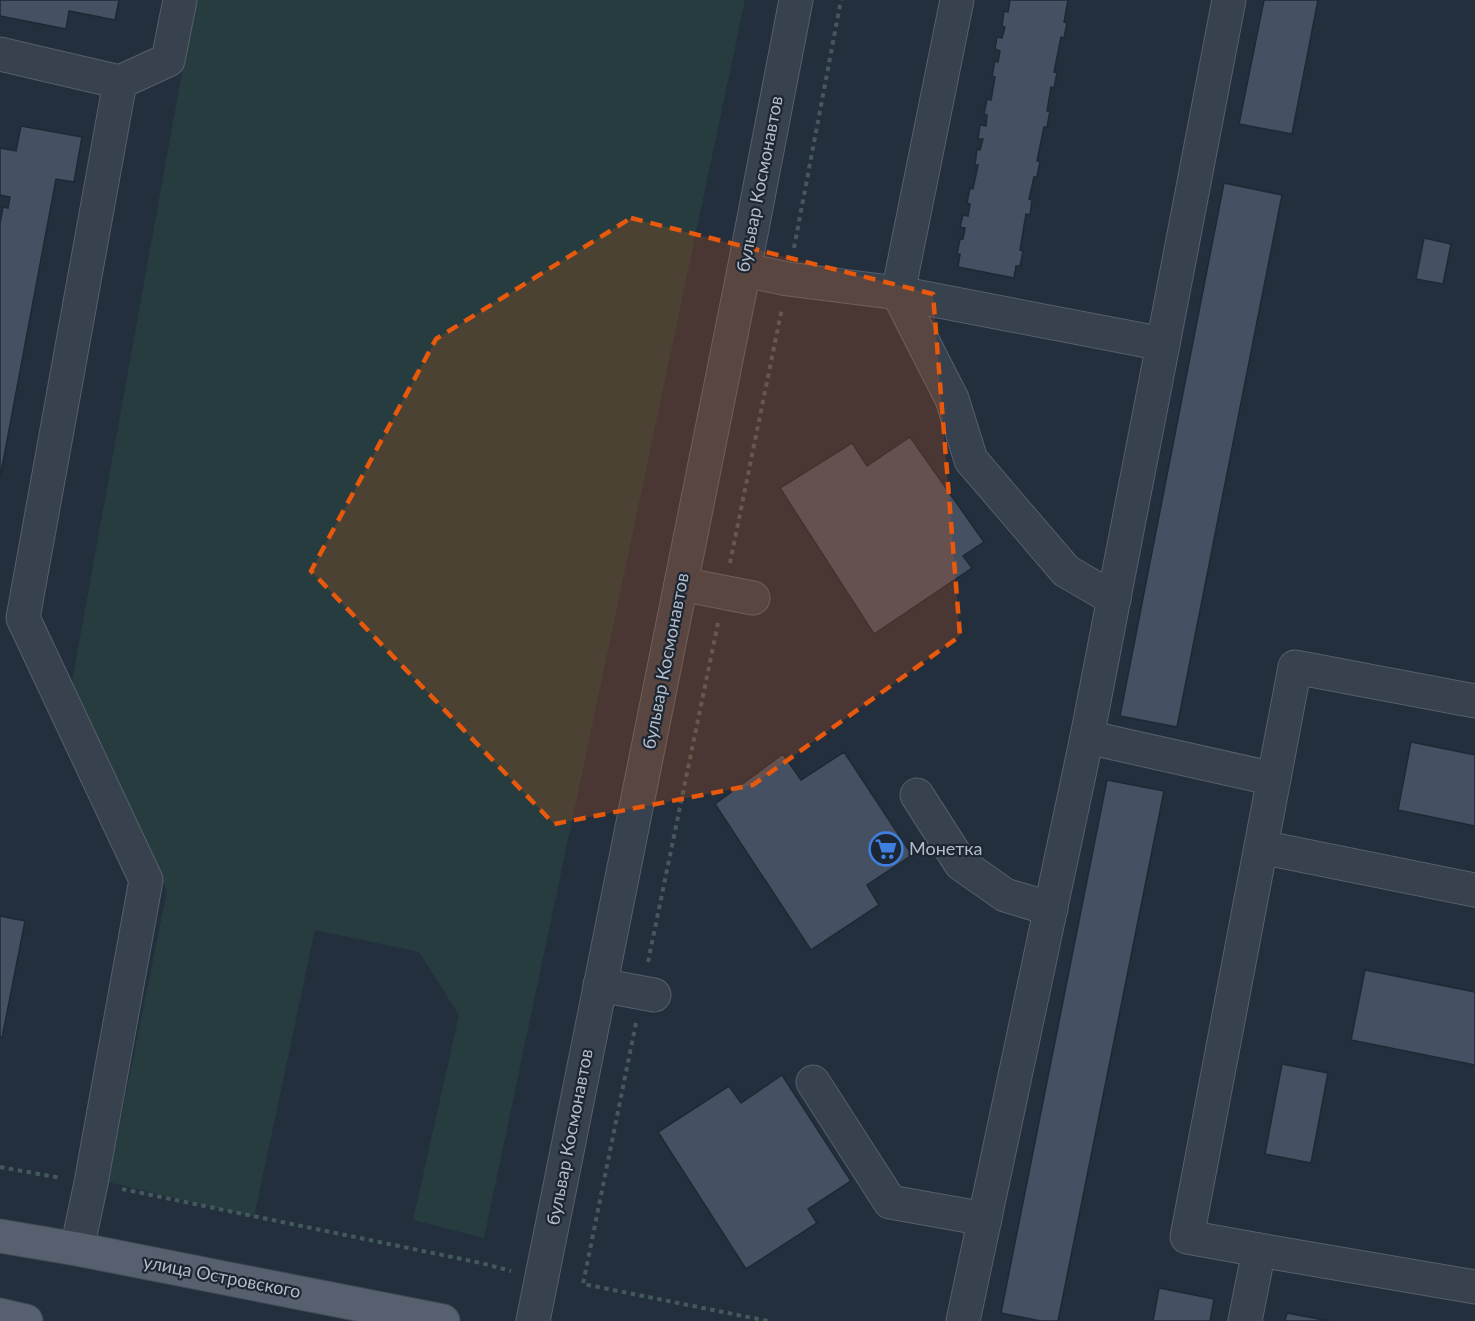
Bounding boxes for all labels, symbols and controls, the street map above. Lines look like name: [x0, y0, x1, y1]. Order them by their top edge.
street label: бульвар Космонавтов: [731, 94, 787, 274]
street label: бульвар Космонавтов: [637, 571, 693, 751]
supermarket icon: Монетка: [868, 831, 904, 867]
place label: Монетка: [909, 837, 983, 859]
street label: бульвар Космонавтов: [541, 1047, 597, 1227]
street label: улица Островского: [142, 1250, 303, 1302]

